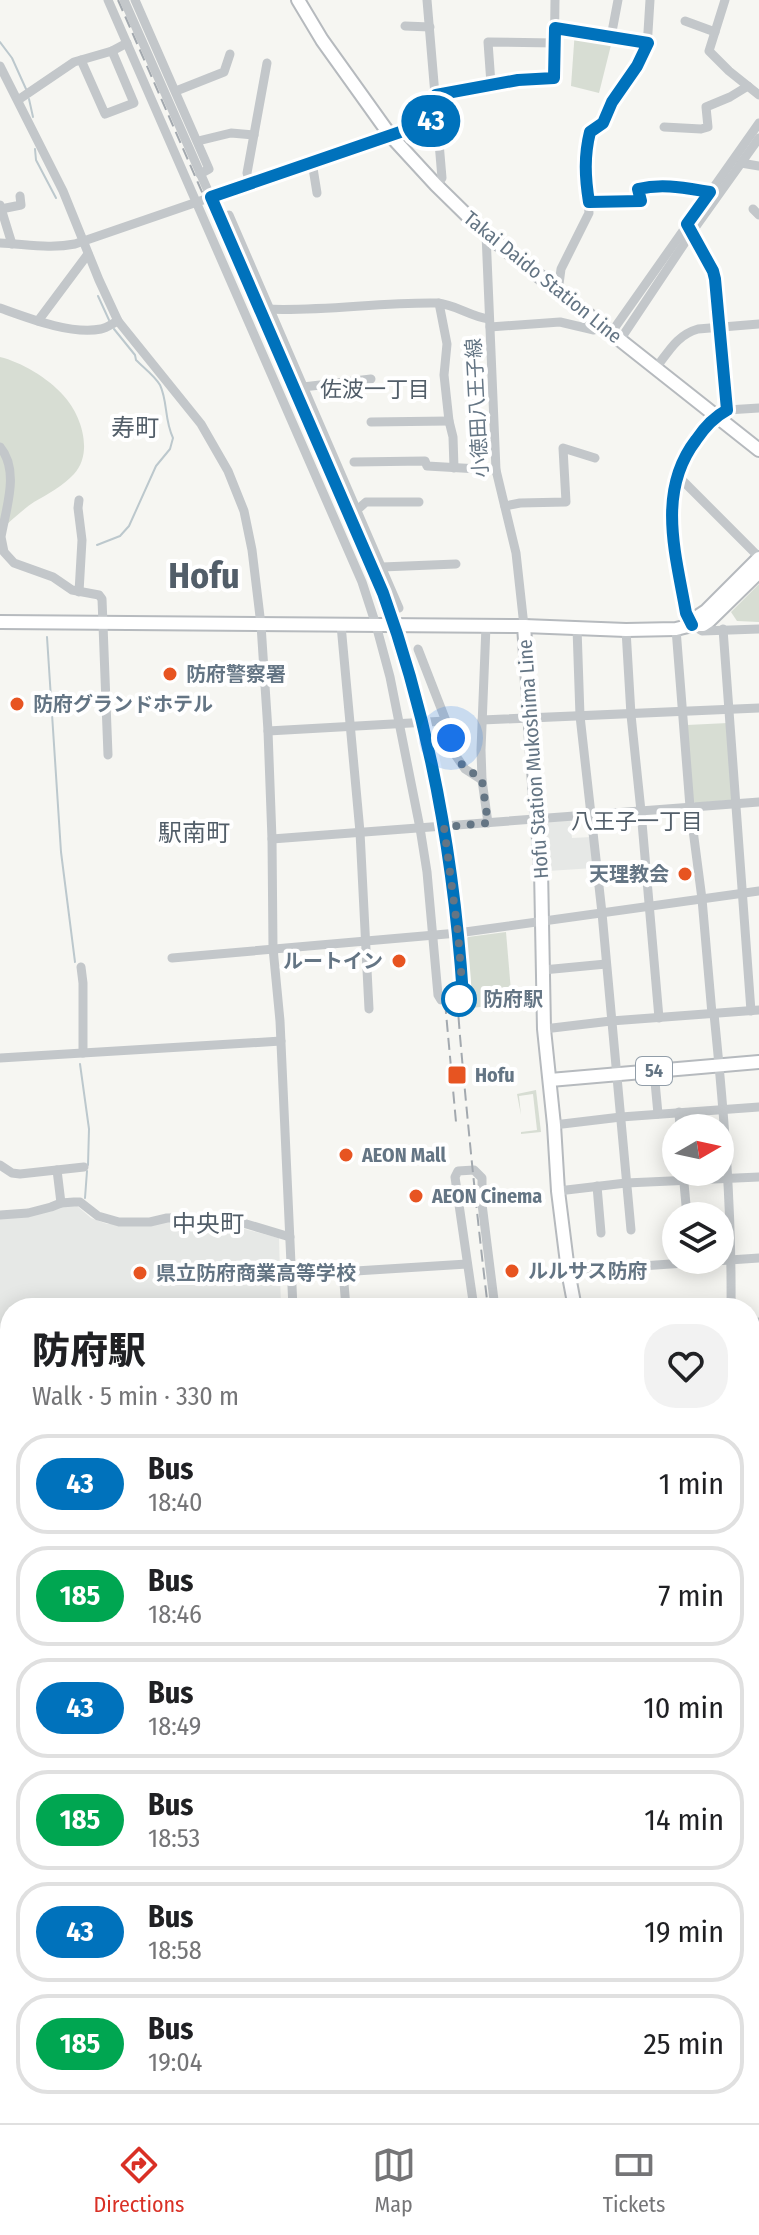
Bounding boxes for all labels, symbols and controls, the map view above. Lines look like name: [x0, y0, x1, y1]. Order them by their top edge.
line badge: 43: [395, 95, 467, 147]
text: 43: [417, 104, 445, 137]
street label: Takai Daido Station Line: [459, 206, 627, 348]
street label: 小徳田八王子線: [461, 337, 493, 479]
district label: 佐波一丁目: [320, 376, 430, 403]
district label: 寿町: [111, 414, 159, 442]
district label: Hofu: [168, 554, 240, 598]
street label: Hofu Station Mukoshima Line: [513, 638, 553, 880]
place label: 防府警察署: [186, 662, 286, 686]
marker: 防府警察署: [161, 665, 179, 683]
place label: 防府グランドホテル: [33, 692, 213, 716]
marker: 防府グランドホテル: [8, 695, 26, 713]
your location: [431, 718, 471, 758]
district label: 八王子一丁目: [571, 808, 703, 835]
district label: 駅南町: [158, 819, 230, 847]
place label: 天理教会: [589, 862, 669, 886]
marker: 天理教会: [676, 865, 694, 883]
place label: ルートイン: [283, 949, 383, 973]
marker: ルートイン: [390, 952, 408, 970]
marker: 防府駅: [442, 982, 476, 1016]
place label: 防府駅: [483, 987, 543, 1011]
road number: 54: [636, 1057, 672, 1085]
place label: Hofu: [475, 1063, 515, 1087]
marker: Hofu: [446, 1064, 468, 1086]
north arrow: [662, 1114, 734, 1186]
map controls: [662, 1114, 734, 1274]
place label: AEON Mall: [361, 1143, 446, 1167]
marker: AEON Mall: [337, 1146, 355, 1164]
place label: AEON Cinema: [431, 1184, 542, 1208]
marker: AEON Cinema: [407, 1187, 425, 1205]
button: layers: [662, 1202, 734, 1274]
district label: 中央町: [172, 1210, 244, 1238]
place label: ルルサス防府: [528, 1259, 648, 1283]
place label: 県立防府商業高等学校: [156, 1261, 356, 1285]
marker: ルルサス防府: [503, 1262, 521, 1280]
marker: 県立防府商業高等学校: [131, 1264, 149, 1282]
button: heart: [644, 1324, 728, 1408]
text: 防府駅: [32, 1328, 146, 1374]
text: Walk · 5 min · 330 m: [32, 1381, 239, 1412]
text: Bus: [148, 1451, 193, 1487]
text: 1 min: [659, 1466, 724, 1502]
text: 43: [66, 1467, 94, 1500]
text: 18:40: [148, 1487, 203, 1518]
text: Bus: [148, 1563, 193, 1599]
text: 7 min: [658, 1578, 724, 1614]
text: 185: [60, 1579, 100, 1612]
text: 18:46: [148, 1599, 202, 1630]
text: Bus: [148, 1675, 193, 1711]
text: 10 min: [643, 1690, 724, 1726]
text: 43: [66, 1691, 94, 1724]
text: 18:49: [148, 1711, 201, 1742]
text: Bus: [148, 1787, 193, 1823]
text: 14 min: [644, 1802, 724, 1838]
text: 185: [60, 1803, 100, 1836]
text: 18:53: [148, 1823, 200, 1854]
text: Bus: [148, 1899, 193, 1935]
text: 19 min: [644, 1914, 724, 1950]
text: 43: [66, 1915, 94, 1948]
text: 18:58: [148, 1935, 202, 1966]
text: Bus: [148, 2011, 193, 2047]
text: 25 min: [644, 2026, 724, 2062]
text: 185: [60, 2027, 100, 2060]
text: 19:04: [148, 2047, 202, 2078]
tab: Directions: [94, 2143, 185, 2218]
tab: Map: [372, 2143, 416, 2218]
tab: Tickets: [603, 2143, 665, 2218]

